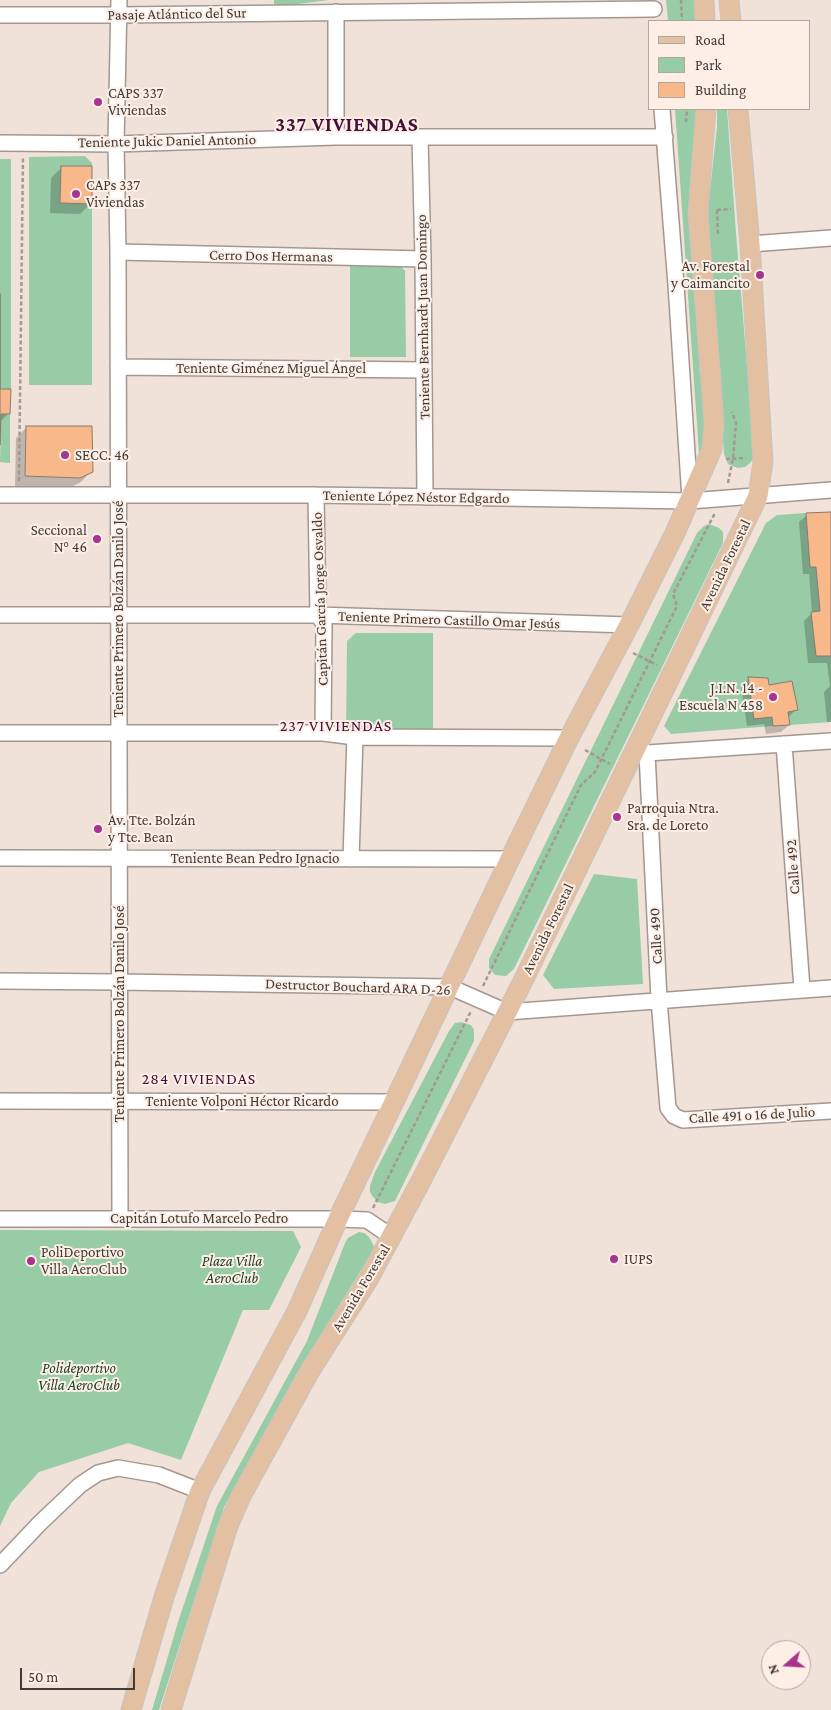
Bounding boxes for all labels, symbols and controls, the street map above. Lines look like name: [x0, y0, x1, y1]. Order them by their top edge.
street label: Pasaje Atlántico del Sur: [107, 4, 247, 24]
legend: [648, 20, 811, 110]
text: Road: [695, 32, 725, 48]
text: Park: [695, 57, 722, 73]
text: Building: [695, 82, 746, 98]
place label: CAPS 337 Viviendas: [108, 84, 166, 119]
marker: CAPS 337 Viviendas: [92, 96, 104, 108]
district label: 337 VIVIENDAS: [274, 113, 420, 137]
street label: Teniente Jukic Daniel Antonio: [78, 130, 256, 152]
place label: CAPs 337 Viviendas: [86, 176, 144, 211]
marker: CAPs 337 Viviendas: [70, 188, 82, 200]
street label: Teniente Bernhardt Juan Domingo: [412, 214, 434, 420]
street label: Cerro Dos Hermanas: [209, 246, 333, 266]
place label: Av. Forestal y Caimancito: [671, 257, 750, 292]
marker: Av. Forestal y Caimancito: [754, 269, 766, 281]
street label: Teniente Giménez Miguel Ángel: [176, 359, 366, 377]
place label: SECC. 46: [75, 446, 129, 464]
marker: SECC. 46: [59, 449, 71, 461]
street label: Teniente López Néstor Edgardo: [322, 486, 510, 508]
street label: Teniente Primero Bolzán Danilo José: [109, 501, 127, 717]
street label: Capitán García Jorge Osvaldo: [308, 512, 332, 686]
street label: Avenida Forestal: [695, 517, 755, 613]
place label: Seccional N° 46: [31, 521, 87, 556]
marker: Seccional N° 46: [91, 533, 103, 545]
street label: Teniente Primero Castillo Omar Jesús: [338, 607, 560, 633]
place label: J.I.N. 14 - Escuela N 458: [679, 679, 763, 714]
marker: J.I.N. 14 - Escuela N 458: [767, 691, 779, 703]
district label: 237 VIVIENDAS: [278, 716, 394, 736]
place label: Parroquia Ntra. Sra. de Loreto: [627, 799, 719, 834]
place label: Av. Tte. Bolzán y Tte. Bean: [108, 811, 196, 846]
marker: Parroquia Ntra. Sra. de Loreto: [611, 811, 623, 823]
marker: Av. Tte. Bolzán y Tte. Bean: [92, 823, 104, 835]
street label: Calle 492: [782, 839, 804, 895]
street label: Teniente Bean Pedro Ignacio: [170, 849, 340, 867]
street label: Avenida Forestal: [518, 881, 578, 977]
street label: Teniente Primero Bolzán Danilo José: [110, 906, 128, 1122]
street label: Calle 490: [646, 907, 666, 965]
street label: Destructor Bouchard ARA D-26: [265, 975, 451, 999]
district label: 284 VIVIENDAS: [140, 1069, 258, 1089]
street label: Teniente Volponi Héctor Ricardo: [145, 1092, 339, 1110]
street label: Calle 491 o 16 de Julio: [688, 1103, 816, 1127]
street label: Capitán Lotufo Marcelo Pedro: [110, 1209, 288, 1227]
street label: Avenida Forestal: [328, 1241, 394, 1335]
place label: PoliDeportivo Villa AeroClub: [41, 1243, 127, 1278]
place label: IUPS: [624, 1250, 653, 1268]
park label: Plaza Villa AeroClub: [202, 1252, 262, 1287]
marker: IUPS: [608, 1253, 620, 1265]
marker: PoliDeportivo Villa AeroClub: [25, 1255, 37, 1267]
park label: Polideportivo Villa AeroClub: [38, 1359, 120, 1394]
north arrow: [761, 1640, 811, 1690]
scale bar: [22, 1658, 138, 1690]
text: N: [764, 1662, 782, 1677]
text: 50 m: [28, 1669, 58, 1685]

